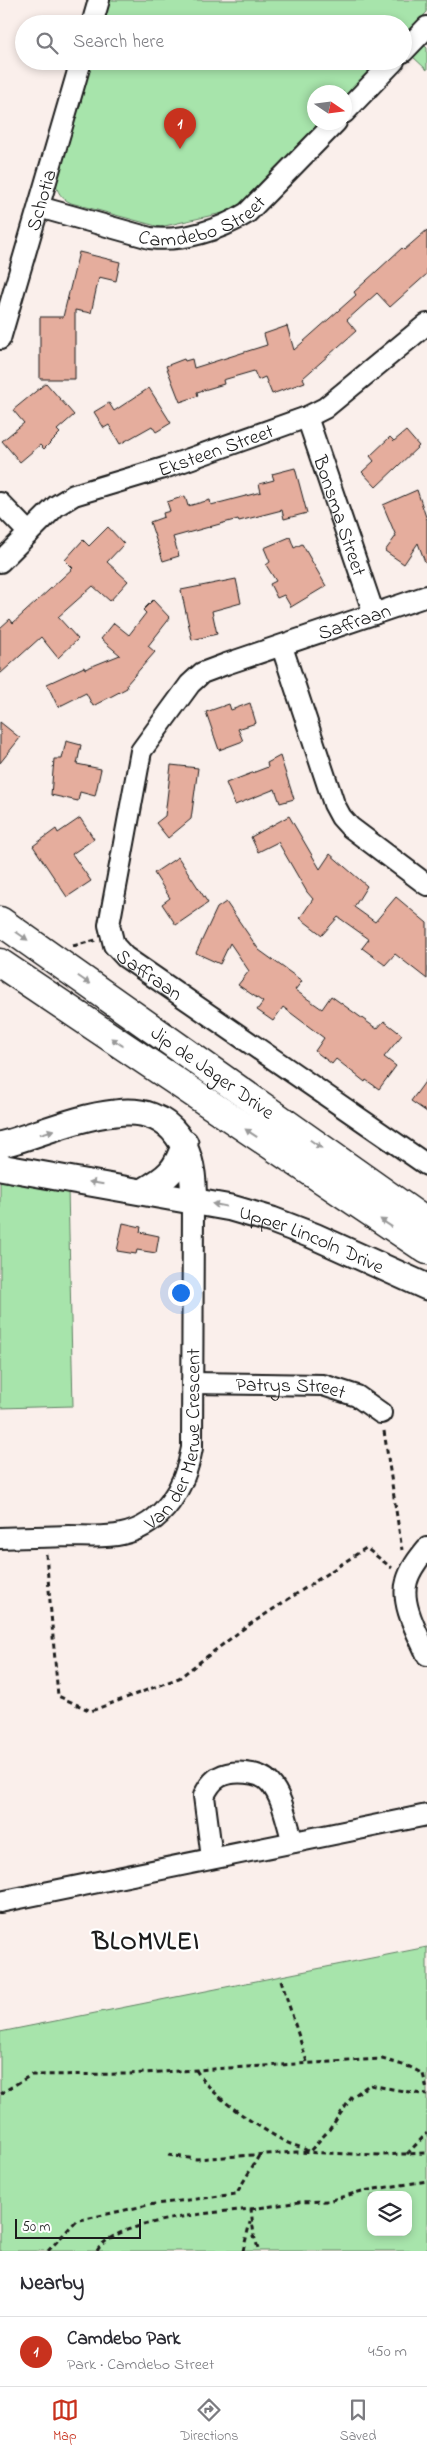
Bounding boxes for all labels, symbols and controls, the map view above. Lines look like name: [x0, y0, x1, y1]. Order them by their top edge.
search box: [15, 15, 412, 70]
icon: search: [33, 29, 61, 57]
text: Search here: [73, 29, 164, 56]
north arrow: [307, 85, 352, 130]
pin: 1: [164, 108, 196, 149]
street label: Schotia: [20, 166, 66, 235]
street label: Camdebo Street: [135, 190, 274, 256]
street label: Eksteen Street: [155, 418, 279, 486]
street label: Bonsma Street: [304, 451, 372, 581]
street label: Saffraan: [315, 597, 395, 649]
one-way arrow: [15, 931, 29, 941]
street label: Saffraan: [107, 943, 188, 1009]
one-way arrow: [77, 975, 90, 985]
street label: Jip de Jager Drive: [144, 1020, 280, 1128]
one-way arrow: [110, 1037, 123, 1047]
one-way arrow: [40, 1127, 55, 1135]
one-way arrow: [244, 1128, 258, 1138]
one-way arrow: [310, 1139, 323, 1149]
one-way arrow: [88, 1179, 104, 1187]
street label: Upper Lincoln Drive: [235, 1199, 388, 1283]
one-way arrow: [211, 1201, 227, 1209]
one-way arrow: [380, 1218, 393, 1228]
your location: [168, 1280, 194, 1306]
street label: Van der Merwe Crescent: [139, 1348, 209, 1539]
street label: Patrys Street: [235, 1372, 349, 1408]
district label: BLOMVLEI: [91, 1925, 200, 1961]
map controls: [367, 2191, 412, 2236]
button: layers: [367, 2191, 412, 2236]
scale bar: [15, 2216, 141, 2239]
text: 50 m: [22, 2217, 50, 2238]
text: Nearby: [20, 2269, 84, 2299]
text: Camdebo Park: [67, 2326, 181, 2353]
text: 1: [33, 2340, 39, 2364]
text: 450 m: [368, 2340, 407, 2364]
text: Park · Camdebo Street: [67, 2353, 214, 2377]
tab: Map: [51, 2396, 79, 2447]
tab: Directions: [180, 2396, 238, 2447]
tab: Saved: [340, 2396, 376, 2447]

